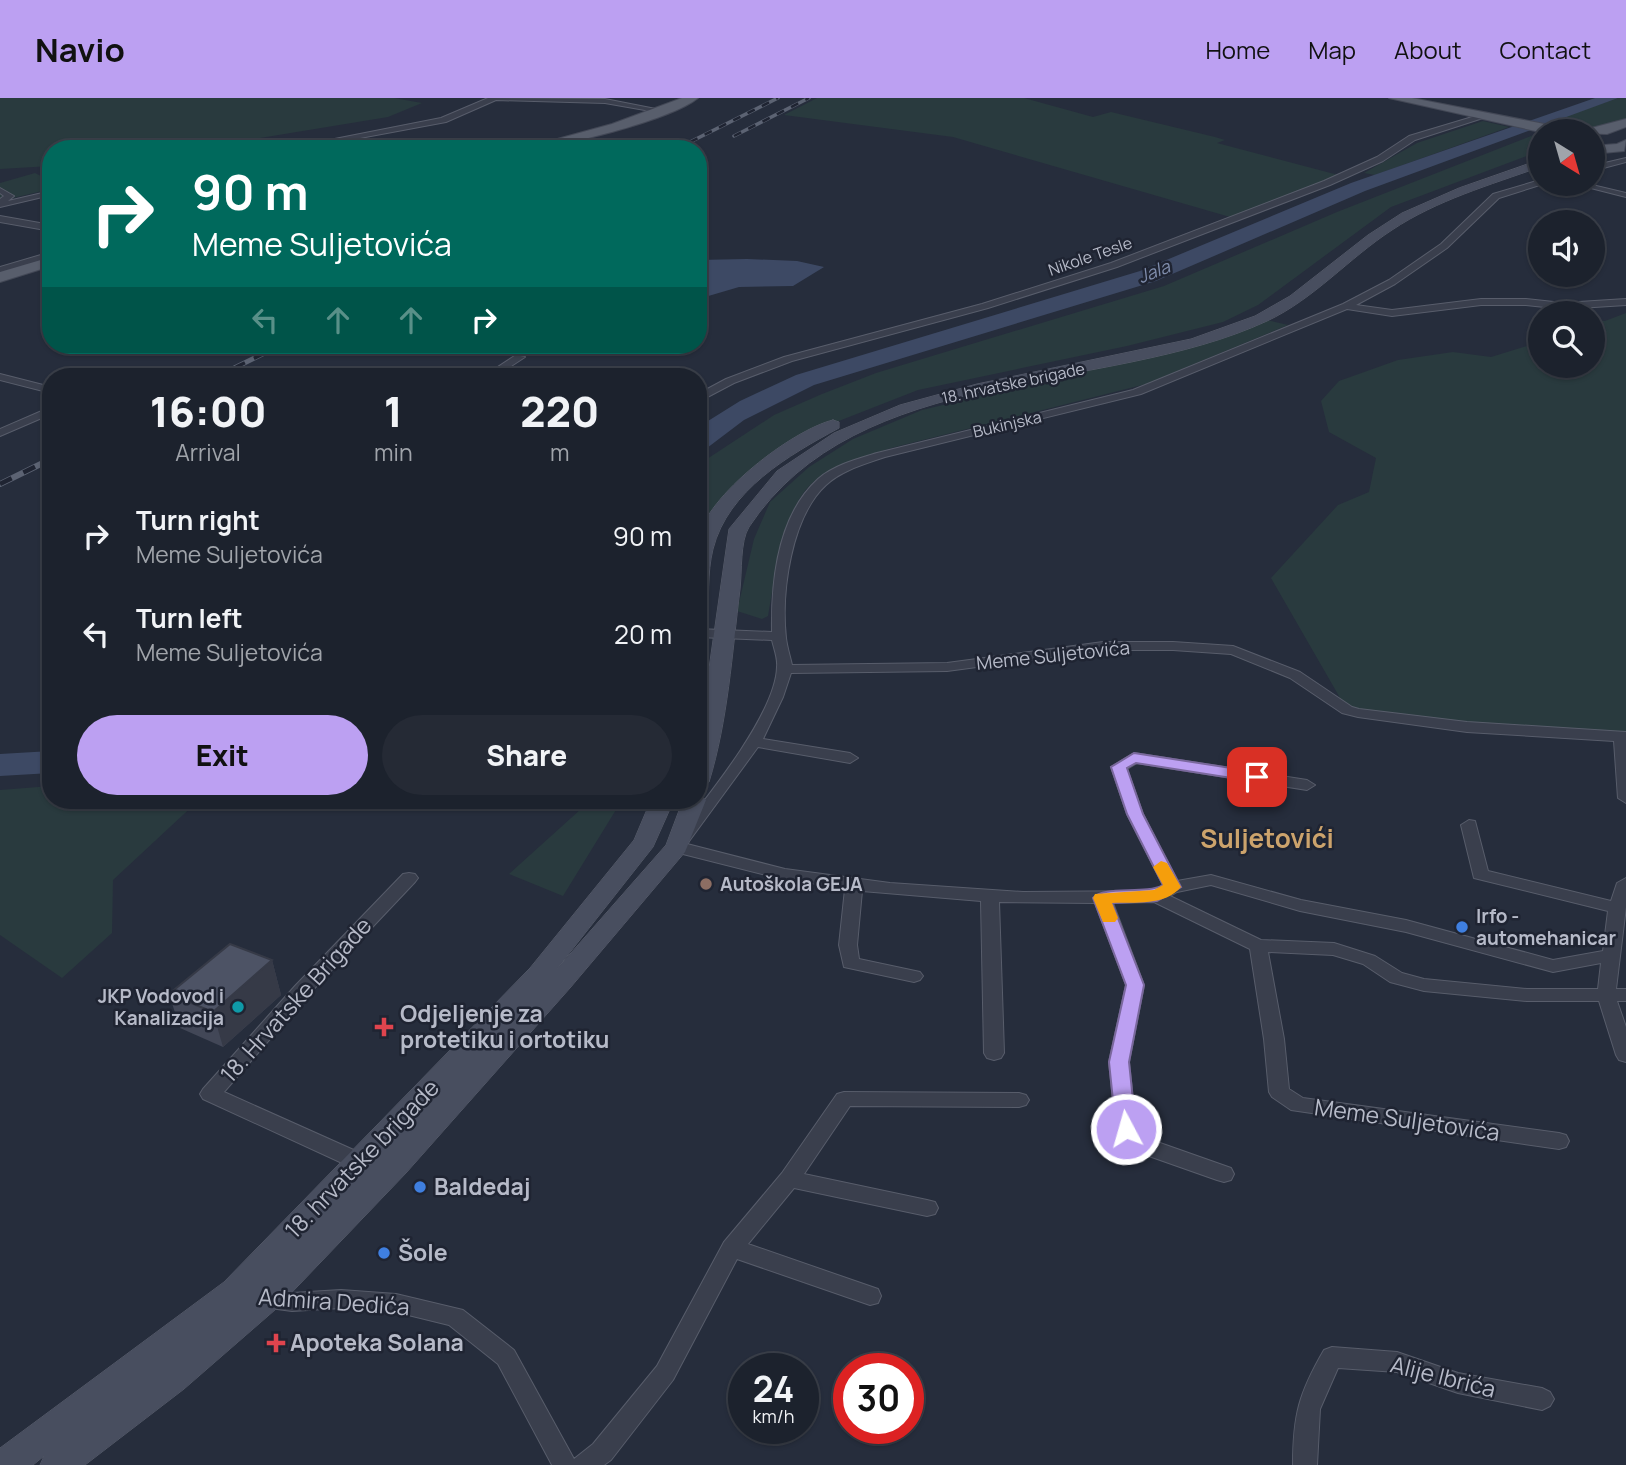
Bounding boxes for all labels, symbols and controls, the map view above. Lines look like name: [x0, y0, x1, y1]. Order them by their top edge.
text: Navio: [35, 27, 125, 72]
text: Home: [1205, 33, 1270, 66]
text: Map: [1308, 33, 1356, 66]
text: About: [1394, 33, 1462, 66]
text: Contact: [1500, 33, 1591, 66]
north arrow: [1528, 119, 1605, 196]
map controls: [1528, 119, 1605, 378]
text: 90 m: [192, 158, 309, 225]
icon: right: [77, 168, 168, 259]
button: sound: [1528, 210, 1605, 287]
text: Meme Suljetovića: [192, 222, 452, 266]
street label: Nikole Tesle: [1045, 231, 1135, 281]
water label: Jala: [1134, 254, 1174, 288]
icon: left: [246, 301, 284, 339]
icon: ahead: [319, 301, 357, 339]
icon: ahead: [392, 301, 430, 339]
icon: right: [465, 301, 503, 339]
button: search: [1528, 301, 1605, 378]
street label: 18. hrvatske brigade: [939, 357, 1087, 409]
text: 16:00: [150, 382, 266, 440]
text: 1: [384, 382, 403, 440]
text: 220: [520, 382, 599, 440]
street label: Bukinjska: [971, 405, 1043, 443]
text: Arrival: [175, 436, 241, 468]
text: min: [374, 436, 413, 468]
text: m: [550, 436, 570, 468]
text: Turn right: [136, 502, 260, 538]
icon: right: [77, 517, 115, 555]
text: 90 m: [613, 518, 672, 554]
text: Meme Suljetovića: [136, 538, 323, 570]
text: Turn left: [136, 600, 243, 636]
icon: left: [77, 615, 115, 653]
text: 20 m: [614, 616, 672, 652]
street label: Meme Suljetovića: [975, 634, 1131, 676]
text: Meme Suljetovića: [136, 636, 323, 668]
button: Exit: [77, 715, 368, 795]
button: Share: [382, 715, 672, 795]
pin: [1227, 747, 1287, 807]
icon: arrive: [1238, 758, 1276, 796]
district label: Suljetovići: [1200, 820, 1334, 856]
place label: Autoškola GEJA: [720, 871, 863, 897]
marker: Autoškola GEJA: [698, 876, 714, 892]
place label: Irfo - automehanicar: [1476, 903, 1616, 951]
street label: 18. Hrvatske Brigade: [212, 910, 378, 1089]
marker: Irfo - automehanicar: [1454, 919, 1470, 935]
place label: JKP Vodovod i Kanalizacija: [98, 983, 224, 1031]
place label: Odjeljenje za protetiku i ortotiku: [400, 997, 609, 1055]
marker: JKP Vodovod i Kanalizacija: [230, 999, 246, 1015]
marker: Odjeljenje za protetiku i ortotiku: [374, 1017, 394, 1037]
street label: 18. hrvatske brigade: [277, 1072, 446, 1245]
street label: Meme Suljetovića: [1312, 1090, 1502, 1148]
position arrow: [1089, 1092, 1163, 1166]
place label: Baldedaj: [434, 1170, 530, 1202]
marker: Baldedaj: [412, 1179, 428, 1195]
place label: Šole: [398, 1236, 448, 1268]
marker: Šole: [376, 1245, 392, 1261]
street label: Admira Dedića: [257, 1280, 411, 1322]
place label: Apoteka Solana: [290, 1326, 464, 1358]
marker: Apoteka Solana: [268, 1335, 284, 1351]
street label: Alije Ibrića: [1387, 1348, 1499, 1405]
speed limit sign: 30: [833, 1353, 924, 1444]
text: 24: [753, 1365, 794, 1413]
text: km/h: [753, 1404, 794, 1428]

